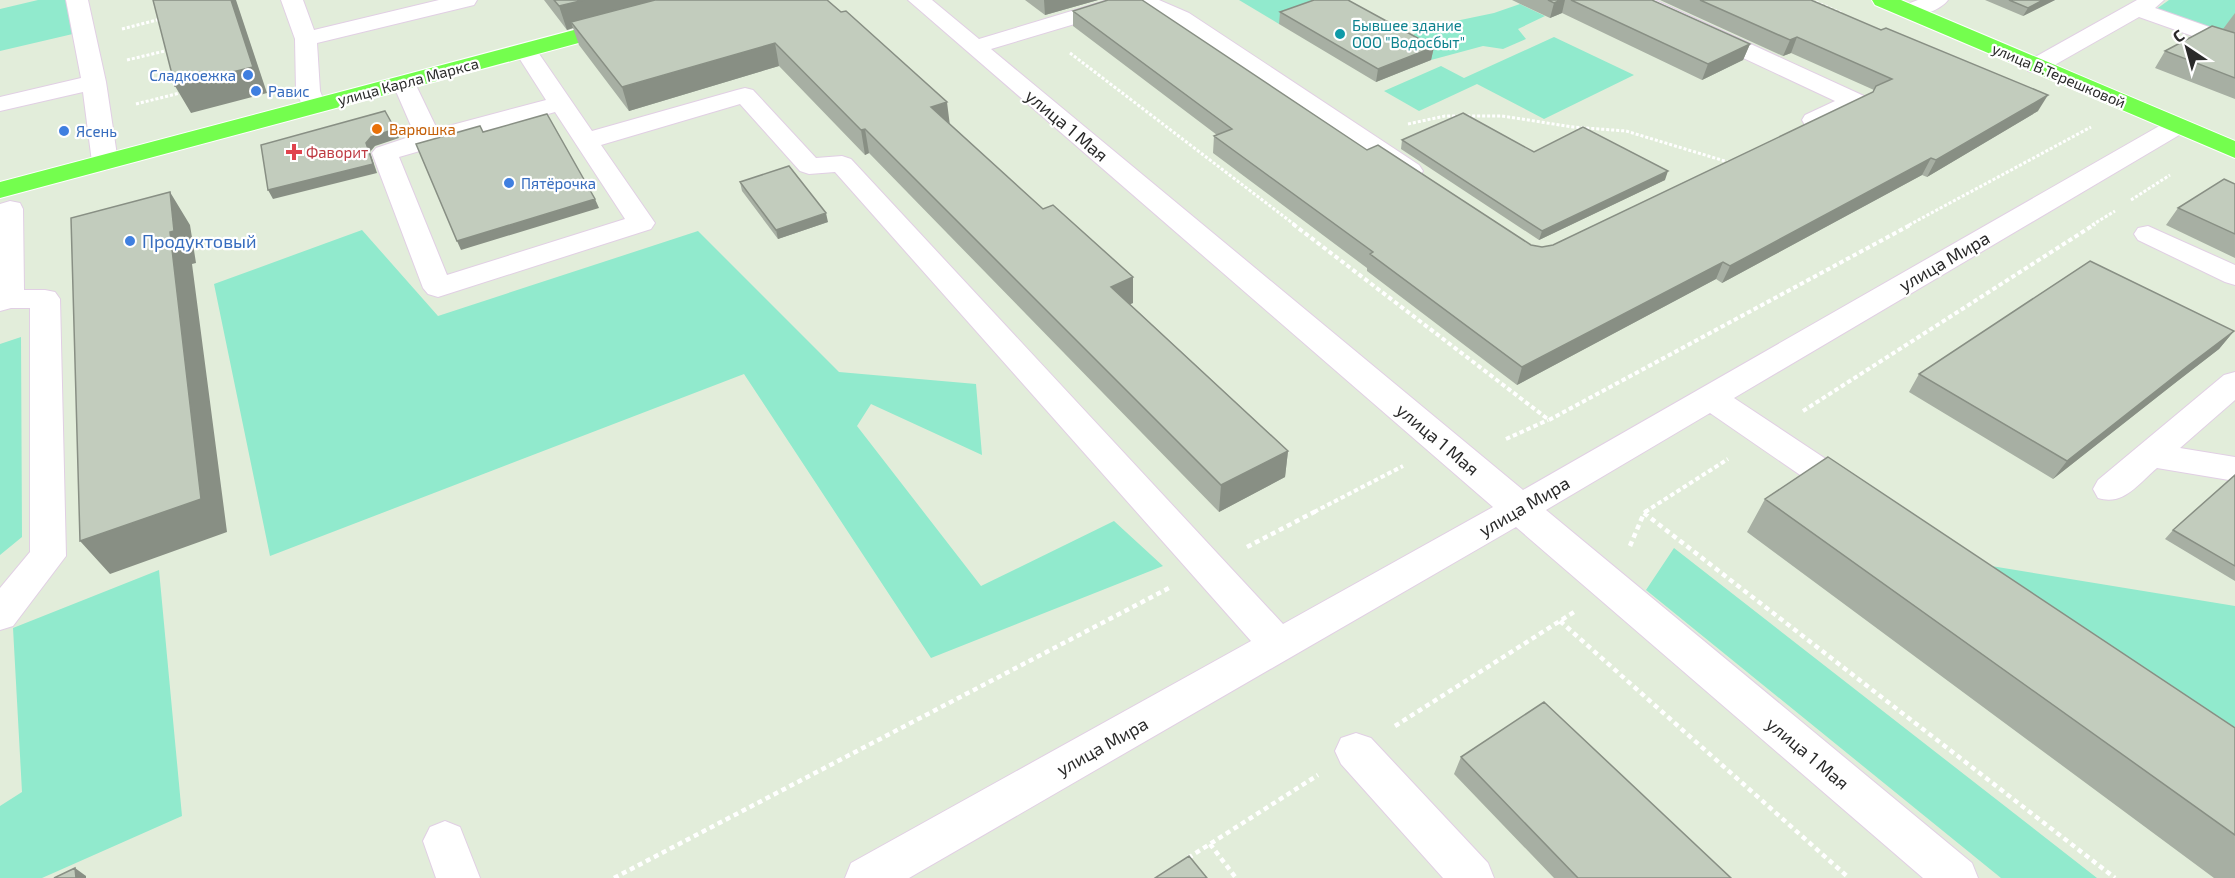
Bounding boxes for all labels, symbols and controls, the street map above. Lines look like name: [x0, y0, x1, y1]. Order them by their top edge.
place label: Бывшее здание ООО "Водосбыт": [1352, 16, 1465, 51]
north arrow: [2157, 18, 2217, 78]
text: С: [2168, 25, 2187, 46]
marker: Бывшее здание ООО "Водосбыт": [1333, 27, 1347, 41]
street label: улица В.Терешковой: [1989, 39, 2129, 112]
street label: улица Карла Маркса: [336, 54, 481, 109]
place label: Сладкоежка: [149, 66, 236, 84]
marker: Сладкоежка: [241, 68, 255, 82]
place label: Равис: [268, 82, 310, 100]
marker: Равис: [249, 84, 263, 98]
street label: улица 1 Мая: [1021, 84, 1113, 166]
place label: Варюшка: [389, 120, 456, 138]
place label: Ясень: [76, 122, 117, 140]
marker: Варюшка: [370, 122, 384, 136]
marker: Ясень: [57, 124, 71, 138]
place label: Фаворит: [306, 143, 368, 161]
marker: Фаворит: [287, 145, 301, 159]
place label: Пятёрочка: [521, 174, 596, 192]
marker: Пятёрочка: [502, 176, 516, 190]
street label: улица Мира: [1895, 226, 1993, 296]
place label: Продуктовый: [142, 230, 257, 252]
marker: Продуктовый: [123, 234, 137, 248]
street label: улица 1 Мая: [1392, 398, 1484, 480]
street label: улица Мира: [1475, 471, 1573, 541]
street label: улица Мира: [1052, 712, 1152, 780]
street label: улица 1 Мая: [1762, 712, 1854, 794]

